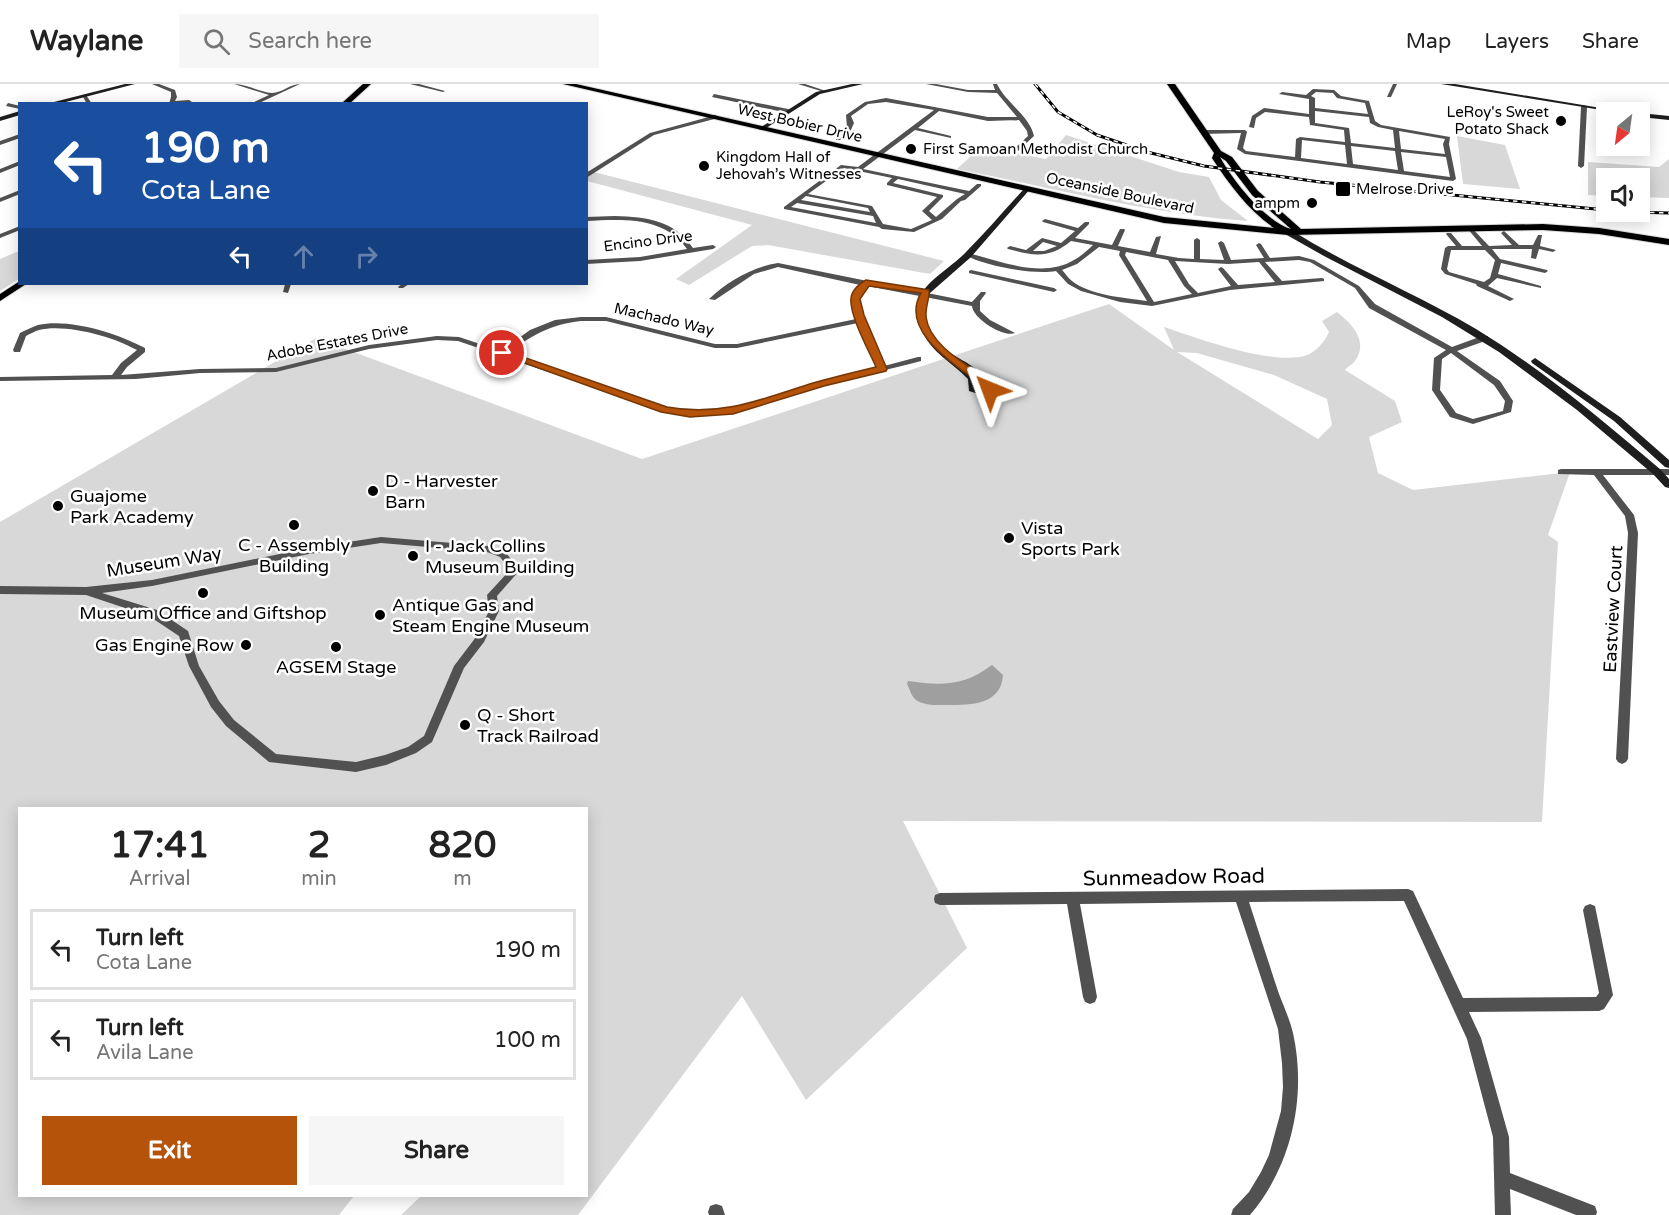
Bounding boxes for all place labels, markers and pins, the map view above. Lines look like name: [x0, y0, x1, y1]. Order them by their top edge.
place label: LeRoy's Sweet Potato Shack: [1447, 103, 1549, 138]
marker: LeRoy's Sweet Potato Shack: [1554, 114, 1568, 128]
place label: First Samoan Methodist Church: [923, 140, 1148, 158]
marker: First Samoan Methodist Church: [904, 142, 918, 156]
place label: Kingdom Hall of Jehovah’s Witnesses: [716, 148, 861, 183]
marker: Kingdom Hall of Jehovah’s Witnesses: [697, 159, 711, 173]
marker: Melrose Drive: [1334, 180, 1352, 198]
place label: Melrose Drive: [1356, 180, 1454, 198]
place label: ampm: [1255, 194, 1300, 212]
marker: ampm: [1305, 196, 1319, 210]
pin: [476, 327, 527, 378]
place label: D - Harvester Barn: [385, 470, 498, 513]
marker: D - Harvester Barn: [366, 484, 380, 498]
place label: Guajome Park Academy: [70, 485, 194, 528]
marker: Guajome Park Academy: [51, 499, 65, 513]
place label: Vista Sports Park: [1021, 517, 1120, 560]
marker: C - Assembly Building: [287, 518, 301, 532]
marker: Vista Sports Park: [1002, 531, 1016, 545]
place label: C - Assembly Building: [238, 534, 350, 577]
place label: I - Jack Collins Museum Building: [425, 535, 575, 578]
marker: I - Jack Collins Museum Building: [406, 549, 420, 563]
marker: Museum Office and Giftshop: [196, 586, 210, 600]
place label: Antique Gas and Steam Engine Museum: [392, 594, 589, 637]
place label: Museum Office and Giftshop: [79, 602, 327, 624]
marker: Antique Gas and Steam Engine Museum: [373, 608, 387, 622]
place label: Gas Engine Row: [95, 634, 234, 656]
marker: Gas Engine Row: [239, 638, 253, 652]
marker: AGSEM Stage: [329, 640, 343, 654]
place label: AGSEM Stage: [276, 656, 396, 678]
place label: Q - Short Track Railroad: [477, 704, 599, 747]
marker: Q - Short Track Railroad: [458, 718, 472, 732]

